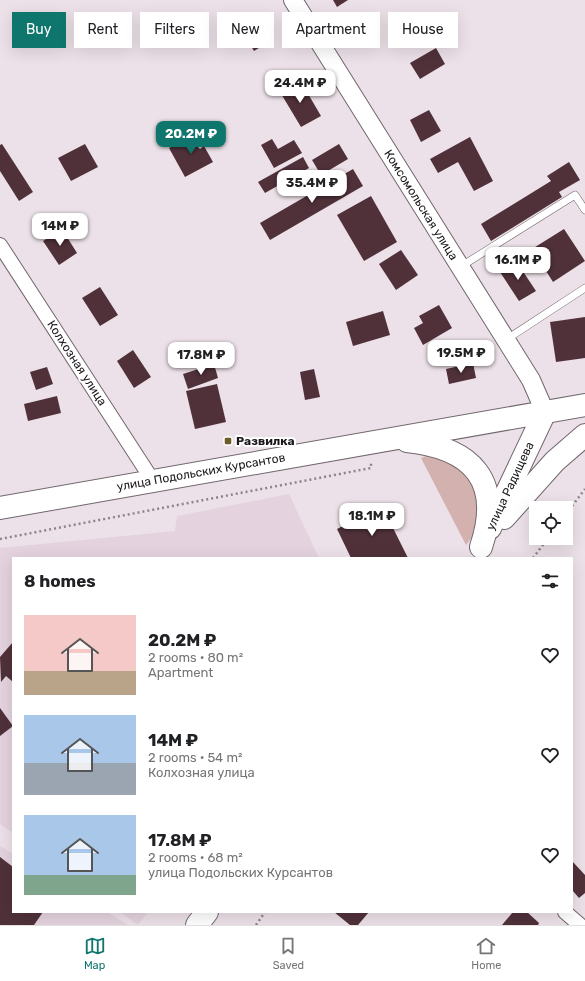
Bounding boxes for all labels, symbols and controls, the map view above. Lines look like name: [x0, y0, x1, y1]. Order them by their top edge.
chip: Buy: [12, 12, 66, 48]
chip: Rent: [74, 12, 132, 48]
chip: Filters: [140, 12, 209, 48]
chip: New: [217, 12, 274, 48]
chip: Apartment: [282, 12, 380, 48]
chip: House: [388, 12, 458, 48]
pin: 24.4M ₽: [263, 70, 337, 104]
text: 24.4M ₽: [274, 75, 326, 90]
pin: 20.2M ₽: [154, 121, 228, 155]
text: 20.2M ₽: [165, 126, 217, 141]
street label: Комсомольская улица: [381, 147, 461, 263]
pin: 35.4M ₽: [275, 170, 349, 204]
text: 35.4M ₽: [286, 175, 338, 190]
pin: 14M ₽: [32, 213, 88, 247]
text: 14M ₽: [41, 218, 79, 233]
pin: 16.1M ₽: [481, 247, 555, 281]
text: 16.1M ₽: [494, 252, 542, 267]
street label: Колхозная улица: [44, 318, 110, 408]
pin: 19.5M ₽: [424, 340, 498, 374]
pin: 17.8M ₽: [164, 342, 238, 376]
text: 19.5M ₽: [436, 345, 486, 360]
text: 17.8M ₽: [177, 347, 225, 362]
place label: Развилка: [236, 434, 295, 448]
marker: Развилка: [223, 436, 233, 446]
street label: улица Радищева: [483, 439, 537, 533]
street label: улица Подольских Курсантов: [116, 450, 287, 494]
map controls: [529, 501, 573, 545]
button: locate: [529, 501, 573, 545]
pin: 18.1M ₽: [335, 503, 409, 537]
text: 18.1M ₽: [348, 508, 396, 523]
icon: filters: [539, 570, 561, 592]
text: 8 homes: [24, 571, 96, 591]
text: 20.2M ₽: [148, 630, 216, 650]
icon: home: [56, 631, 104, 679]
icon: heart: [539, 644, 561, 666]
text: 2 rooms · 80 m²: [148, 650, 243, 665]
text: Apartment: [148, 665, 213, 680]
text: 14M ₽: [148, 730, 198, 750]
icon: home: [56, 731, 104, 779]
icon: heart: [539, 744, 561, 766]
text: 2 rooms · 54 m²: [148, 750, 242, 765]
text: Колхозная улица: [148, 765, 255, 780]
text: 17.8M ₽: [148, 830, 211, 850]
icon: home: [56, 831, 104, 879]
icon: heart: [539, 844, 561, 866]
text: 2 rooms · 68 m²: [148, 850, 243, 865]
text: улица Подольских Курсантов: [148, 865, 333, 880]
tab: Map: [84, 935, 106, 972]
tab: Saved: [273, 935, 304, 972]
tab: Home: [471, 935, 501, 972]

